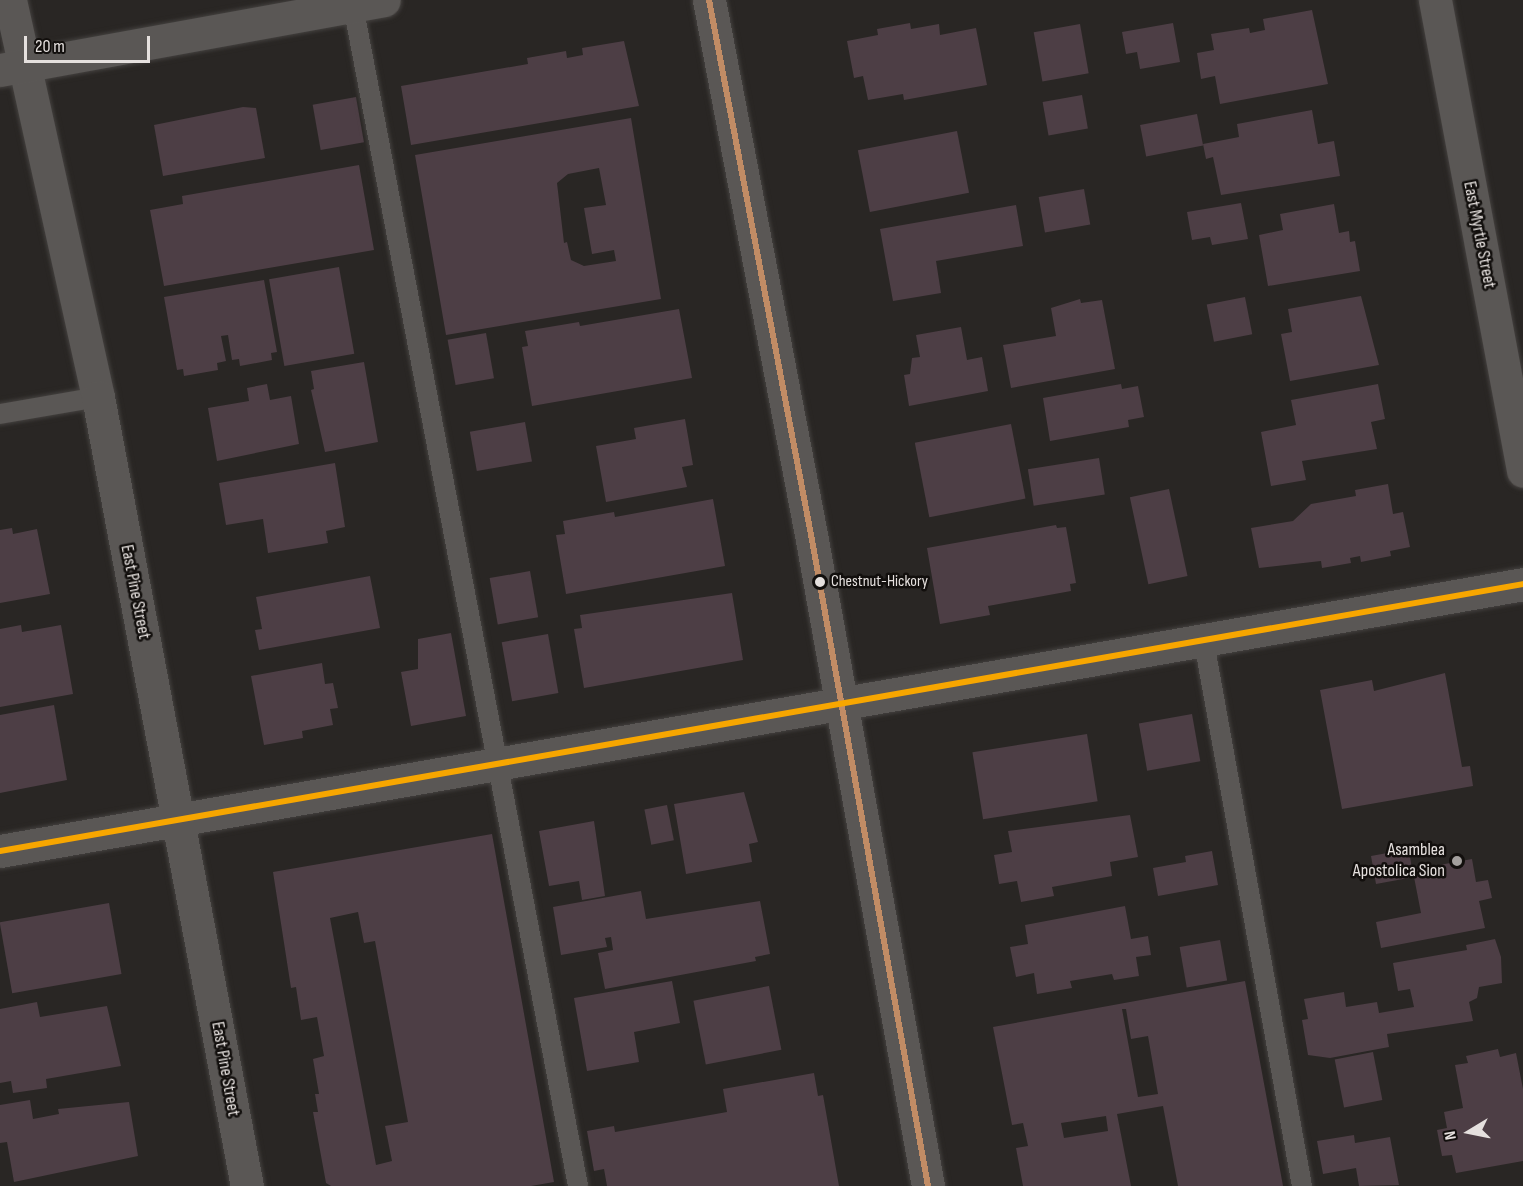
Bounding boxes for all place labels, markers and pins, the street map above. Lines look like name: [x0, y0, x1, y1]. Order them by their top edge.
place label: Chestnut-Hickory: [831, 572, 928, 592]
marker: Chestnut-Hickory: [814, 576, 826, 588]
place label: Asamblea Apostolica Sion: [1353, 840, 1445, 882]
marker: Asamblea Apostolica Sion: [1450, 854, 1464, 868]

